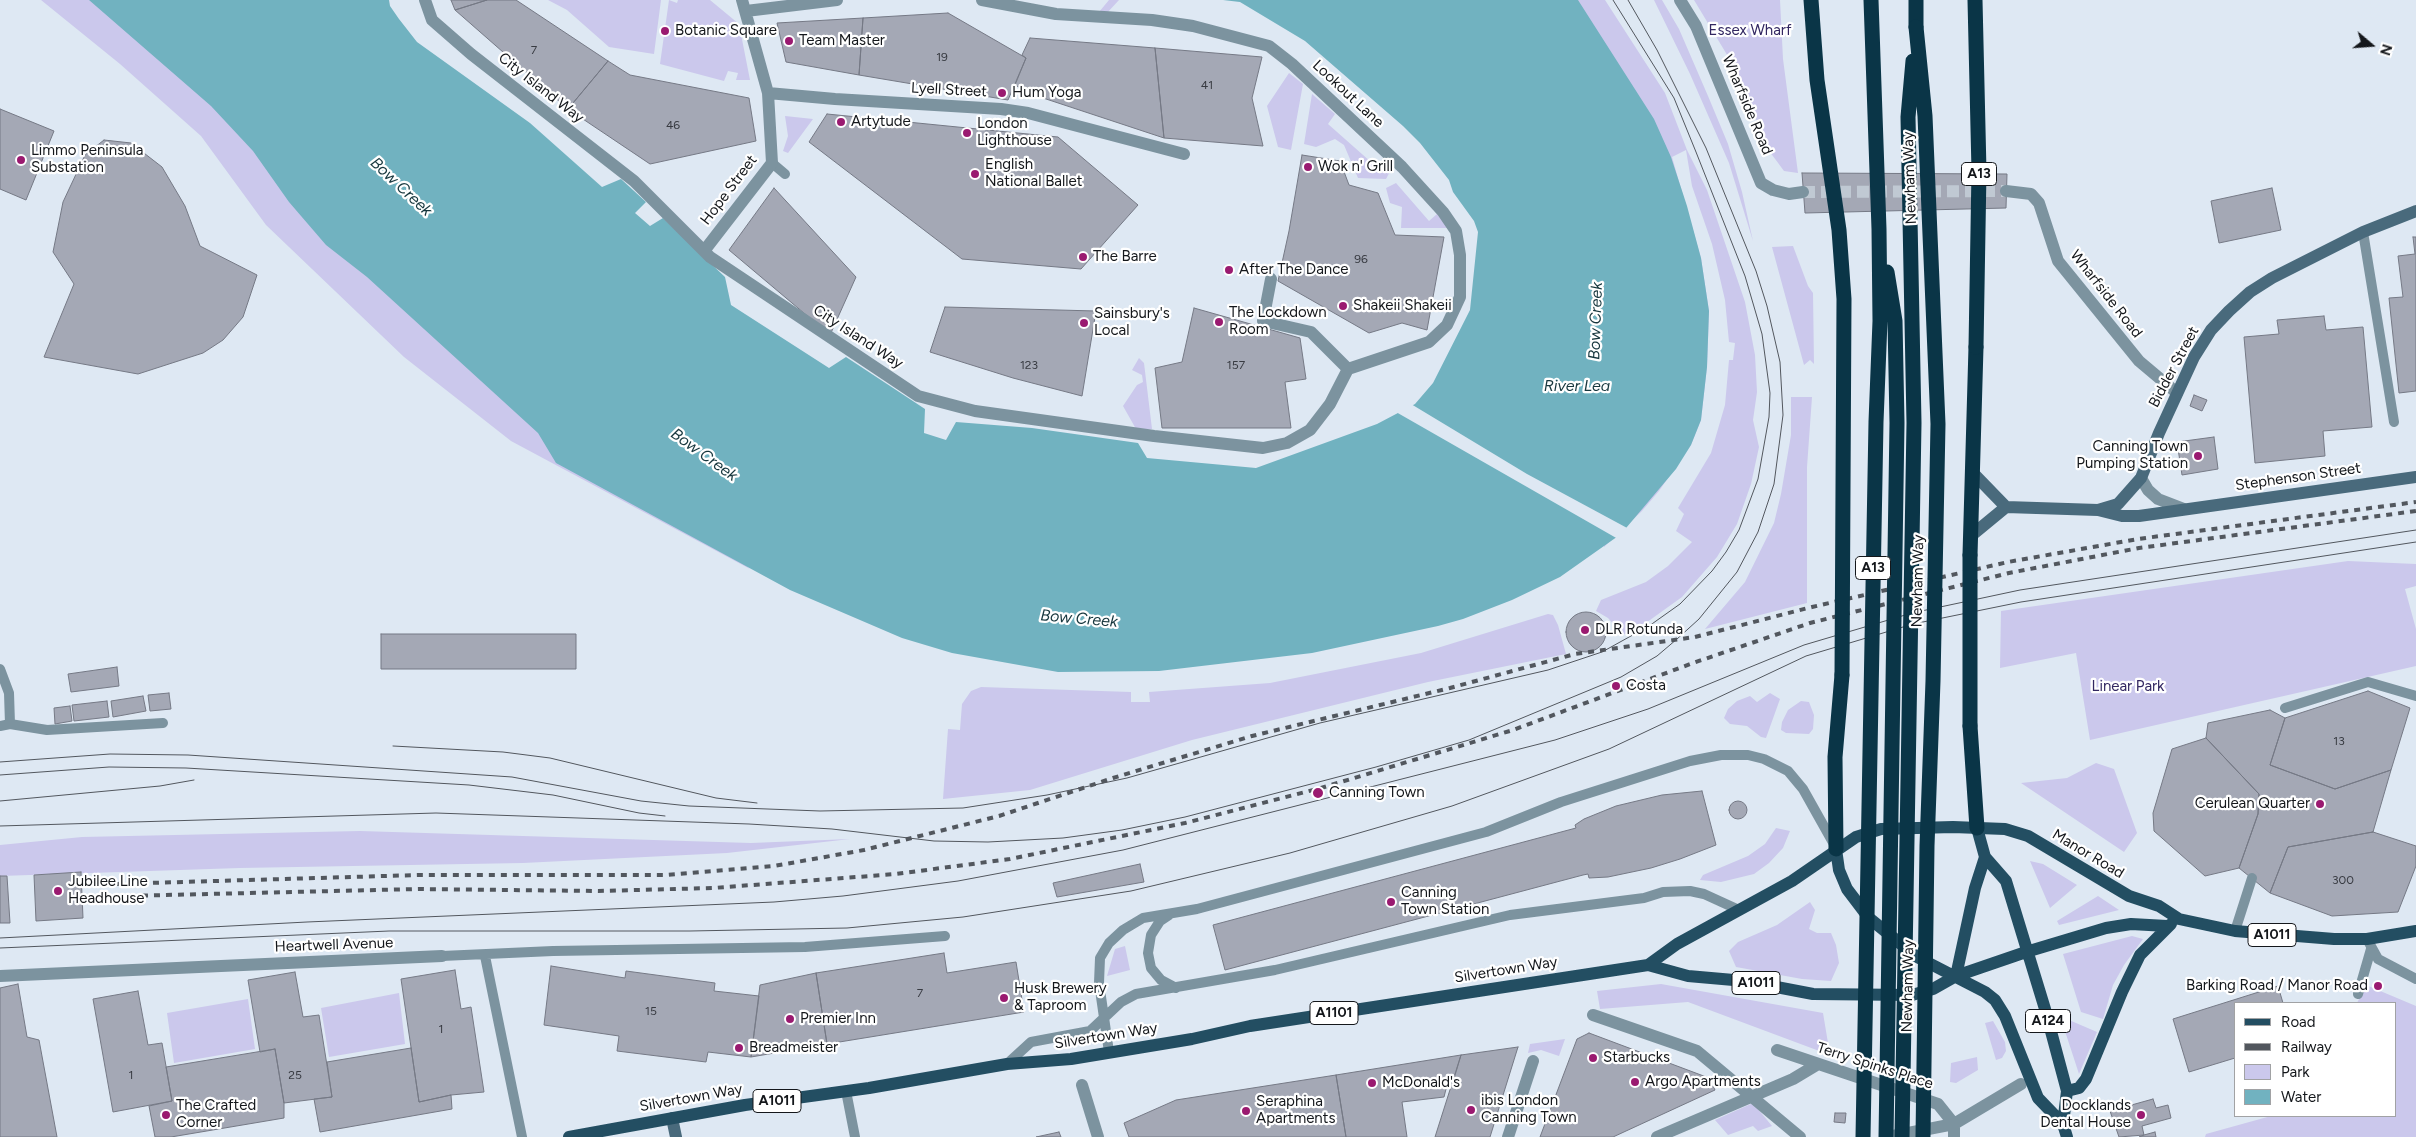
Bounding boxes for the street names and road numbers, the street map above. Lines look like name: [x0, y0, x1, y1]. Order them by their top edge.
street label: City Island Way: [495, 49, 587, 127]
street label: Wharfside Road: [1718, 52, 1776, 158]
street label: Lookout Lane: [1309, 56, 1387, 132]
street label: Lyell Street: [911, 79, 987, 101]
street label: Newham Way: [1899, 131, 1921, 225]
street label: Hope Street: [697, 152, 761, 228]
road number: A13: [1962, 162, 1996, 185]
street label: Wharfside Road: [2066, 246, 2146, 342]
street label: City Island Way: [810, 301, 906, 373]
street label: Bidder Street: [2145, 323, 2203, 411]
street label: Stephenson Street: [2234, 459, 2362, 495]
street label: Newham Way: [1908, 534, 1928, 628]
road number: A13: [1856, 556, 1890, 580]
street label: Manor Road: [2049, 825, 2127, 883]
road number: A1011: [2248, 924, 2296, 946]
street label: Heartwell Avenue: [274, 934, 394, 956]
street label: Newham Way: [1898, 939, 1918, 1033]
street label: Silvertown Way: [1453, 953, 1559, 987]
road number: A1011: [1732, 971, 1780, 994]
road number: A1101: [1310, 1001, 1358, 1024]
road number: A124: [2026, 1009, 2070, 1032]
street label: Silvertown Way: [1053, 1019, 1159, 1053]
street label: Terry Spinks Place: [1815, 1039, 1935, 1093]
street label: Silvertown Way: [638, 1080, 744, 1116]
road number: A1011: [753, 1090, 801, 1112]

